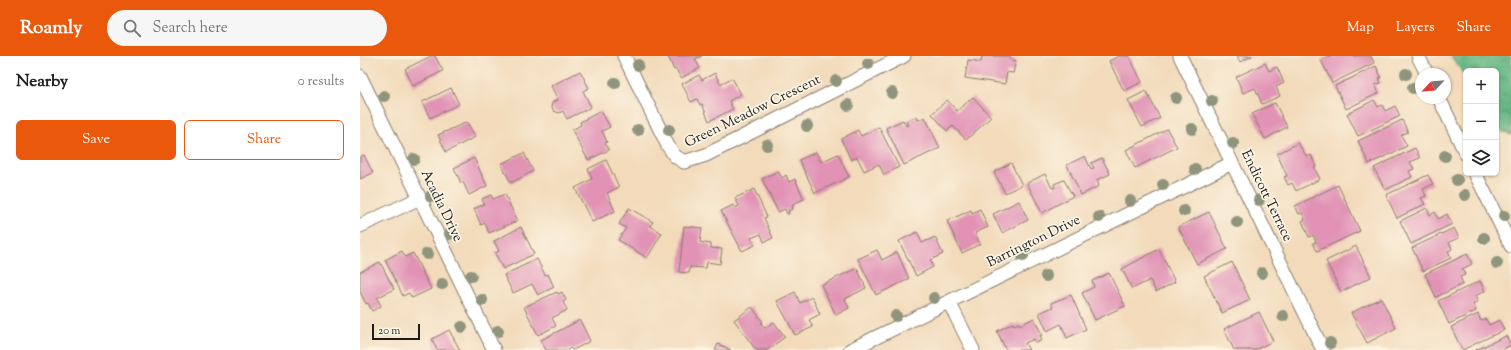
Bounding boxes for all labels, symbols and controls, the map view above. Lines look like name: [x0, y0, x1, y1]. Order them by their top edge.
search box: [107, 10, 387, 46]
text: Roamly: [20, 15, 83, 42]
icon: search: [121, 17, 143, 39]
text: Search here: [153, 18, 228, 39]
text: Map: [1347, 18, 1374, 38]
text: Layers: [1396, 18, 1434, 38]
text: Share: [1456, 18, 1491, 38]
north arrow: [1415, 68, 1451, 104]
map controls: [1463, 68, 1499, 176]
button: +: [1463, 68, 1499, 104]
text: Nearby: [16, 70, 68, 94]
street label: Green Meadow Crescent: [682, 70, 825, 154]
text: 0 results: [298, 73, 344, 91]
button: −: [1463, 104, 1499, 140]
button: Save: [16, 120, 176, 160]
button: Share: [184, 120, 344, 160]
button: layers: [1463, 140, 1499, 176]
street label: Endicott Terrace: [1235, 147, 1297, 245]
street label: Acadia Drive: [415, 166, 467, 246]
street label: Barrington Drive: [984, 211, 1084, 273]
scale bar: [372, 322, 420, 341]
text: 20 m: [378, 323, 400, 339]

